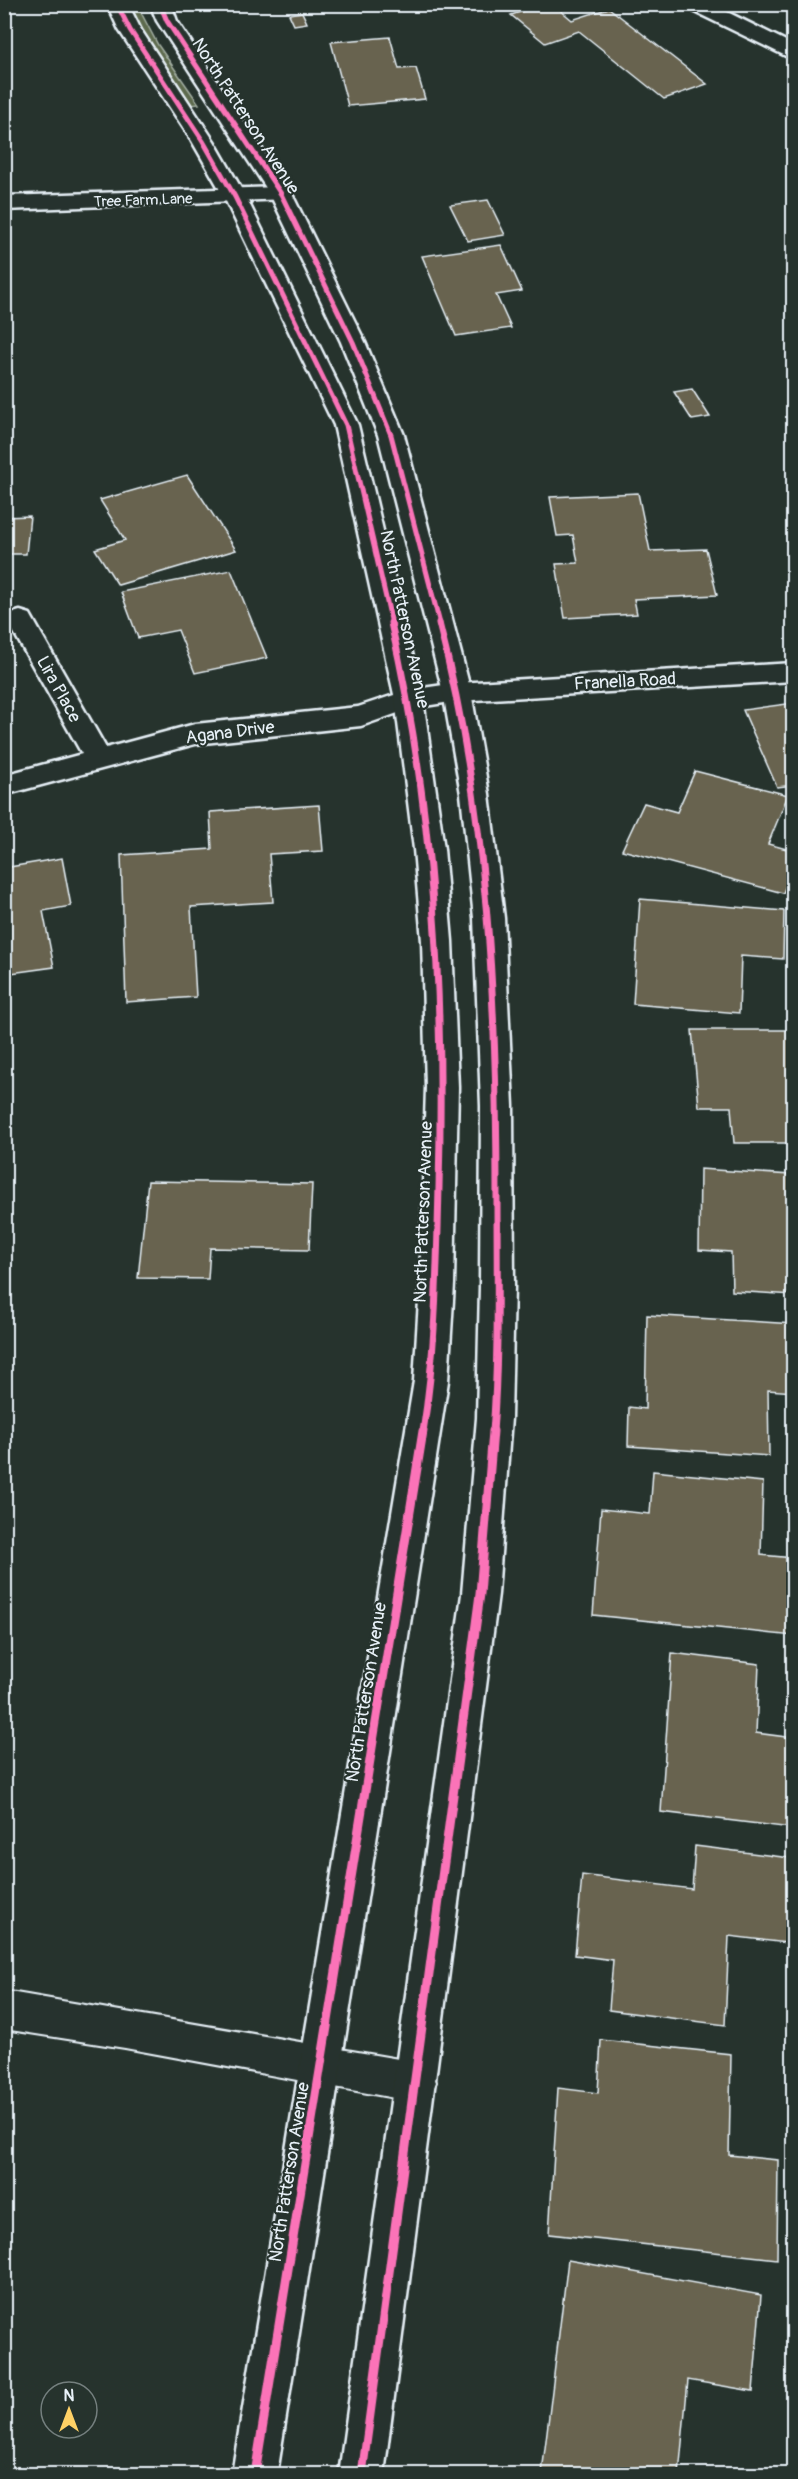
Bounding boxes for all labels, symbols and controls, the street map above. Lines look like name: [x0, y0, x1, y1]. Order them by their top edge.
street label: North Patterson Avenue: [186, 34, 305, 199]
street label: Tree Farm Lane: [93, 189, 193, 212]
street label: North Patterson Avenue: [374, 528, 435, 710]
street label: Lira Place: [31, 652, 86, 727]
street label: Franella Road: [573, 667, 677, 696]
street label: Agana Drive: [184, 716, 276, 749]
street label: North Patterson Avenue: [409, 1121, 438, 1303]
street label: North Patterson Avenue: [341, 1600, 392, 1784]
street label: North Patterson Avenue: [264, 2080, 315, 2264]
north arrow: [39, 2380, 99, 2440]
text: N: [64, 2386, 75, 2406]

